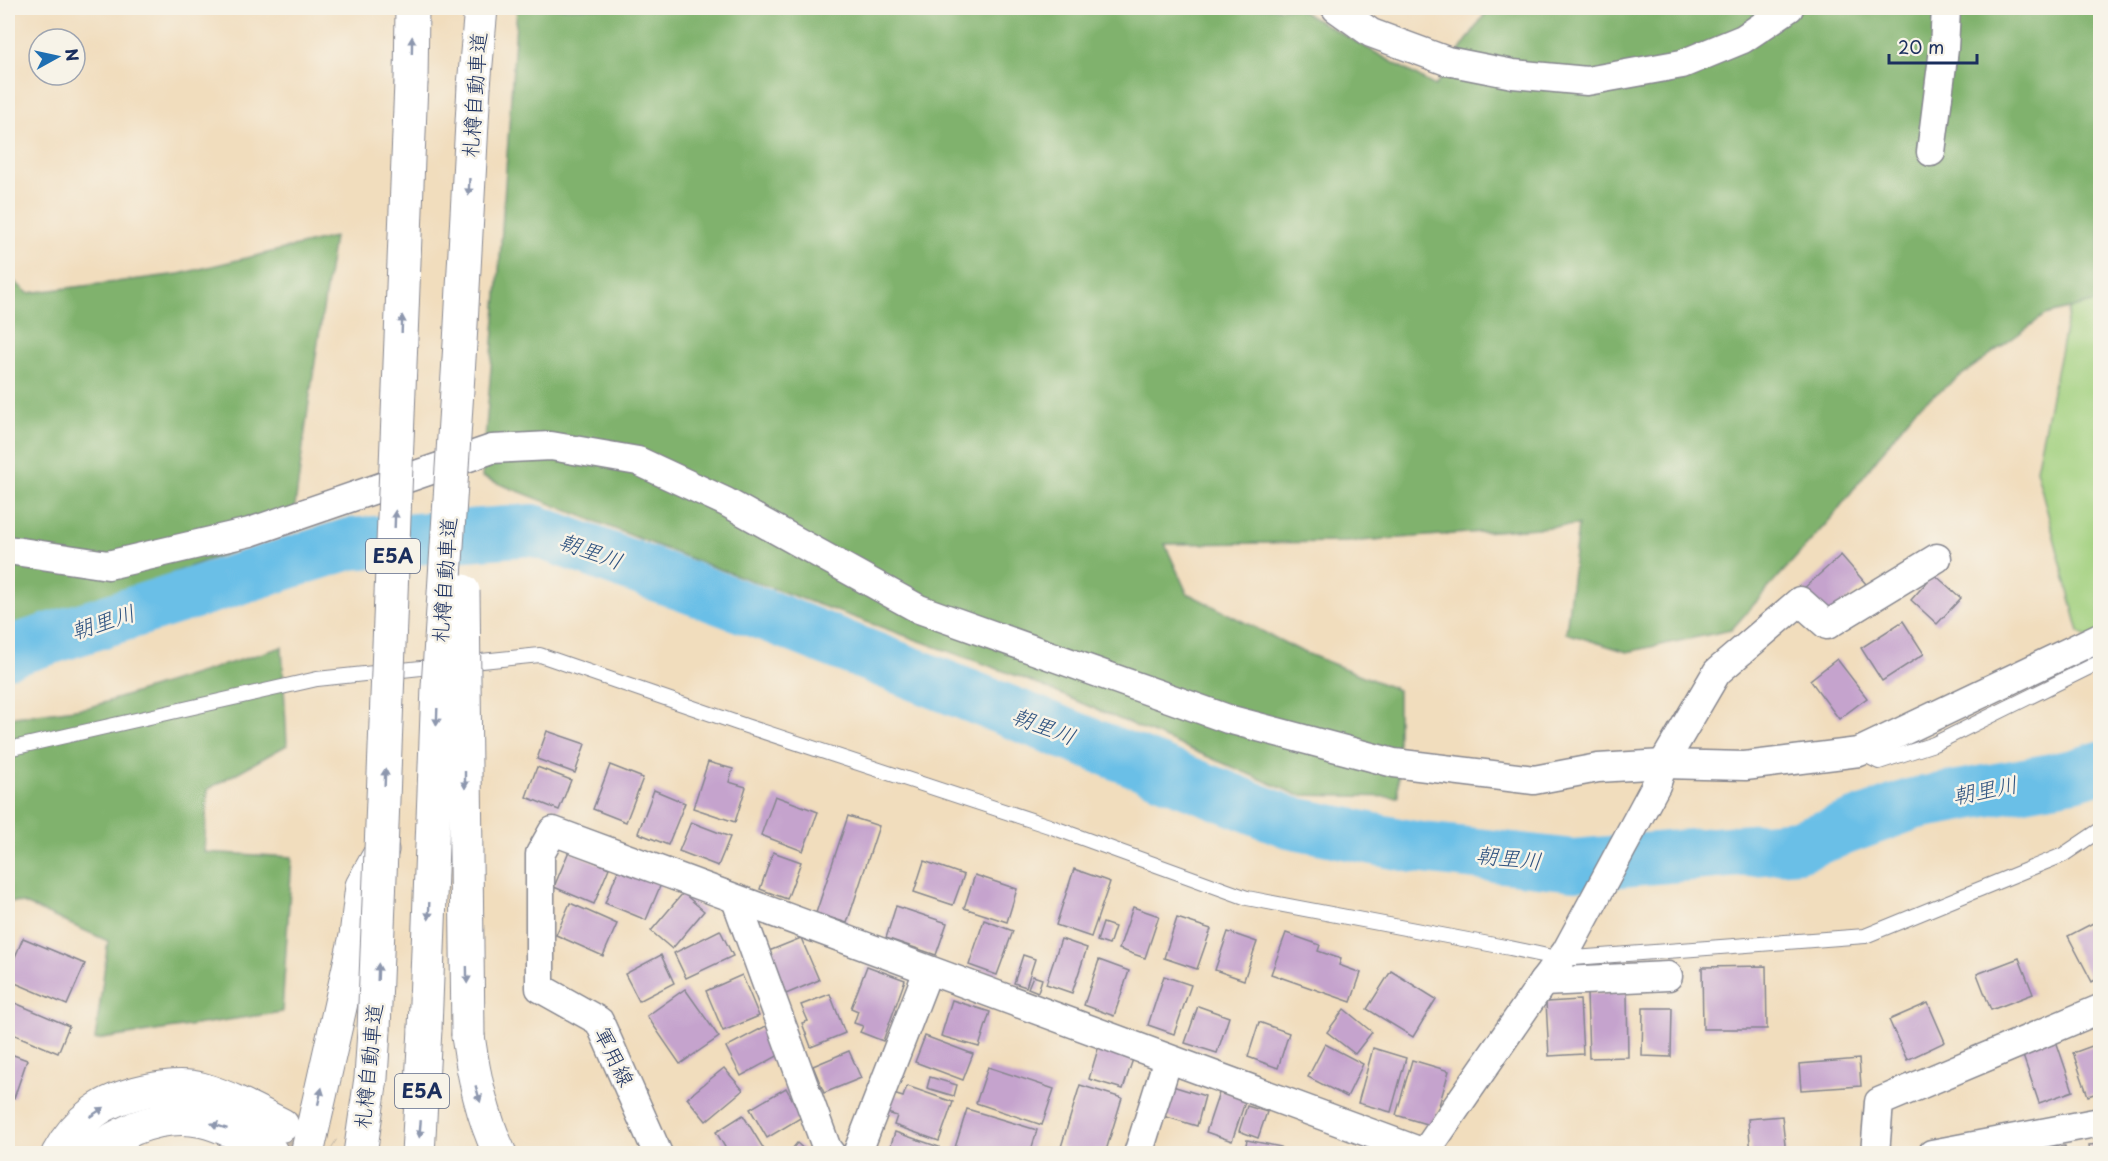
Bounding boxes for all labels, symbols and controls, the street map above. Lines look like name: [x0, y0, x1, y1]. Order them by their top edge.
north arrow: [27, 27, 87, 87]
scale bar: [1889, 27, 1978, 65]
street label: 札樽自動車道: [453, 31, 493, 159]
text: 20 m: [1898, 33, 1944, 60]
one-way arrow: [407, 35, 416, 54]
text: N: [60, 47, 86, 63]
one-way arrow: [464, 177, 473, 196]
one-way arrow: [397, 315, 406, 334]
one-way arrow: [390, 509, 399, 528]
street label: 札樽自動車道: [423, 516, 463, 644]
water label: 朝里川: [555, 523, 628, 576]
road number: E5A: [366, 539, 420, 573]
water label: 朝里川: [66, 595, 139, 646]
water label: 朝里川: [1008, 697, 1081, 752]
one-way arrow: [432, 707, 441, 726]
water label: 朝里川: [1949, 766, 2020, 811]
one-way arrow: [380, 767, 390, 786]
one-way arrow: [460, 770, 470, 789]
water label: 朝里川: [1475, 837, 1544, 876]
one-way arrow: [425, 902, 434, 921]
one-way arrow: [373, 962, 382, 981]
one-way arrow: [462, 965, 471, 984]
street label: 札樽自動車道: [345, 1001, 390, 1130]
street label: 軍用線: [588, 1021, 644, 1091]
road number: E5A: [395, 1074, 449, 1108]
one-way arrow: [474, 1085, 483, 1103]
one-way arrow: [315, 1087, 325, 1106]
one-way arrow: [89, 1106, 105, 1117]
one-way arrow: [415, 1120, 424, 1139]
one-way arrow: [210, 1121, 228, 1130]

